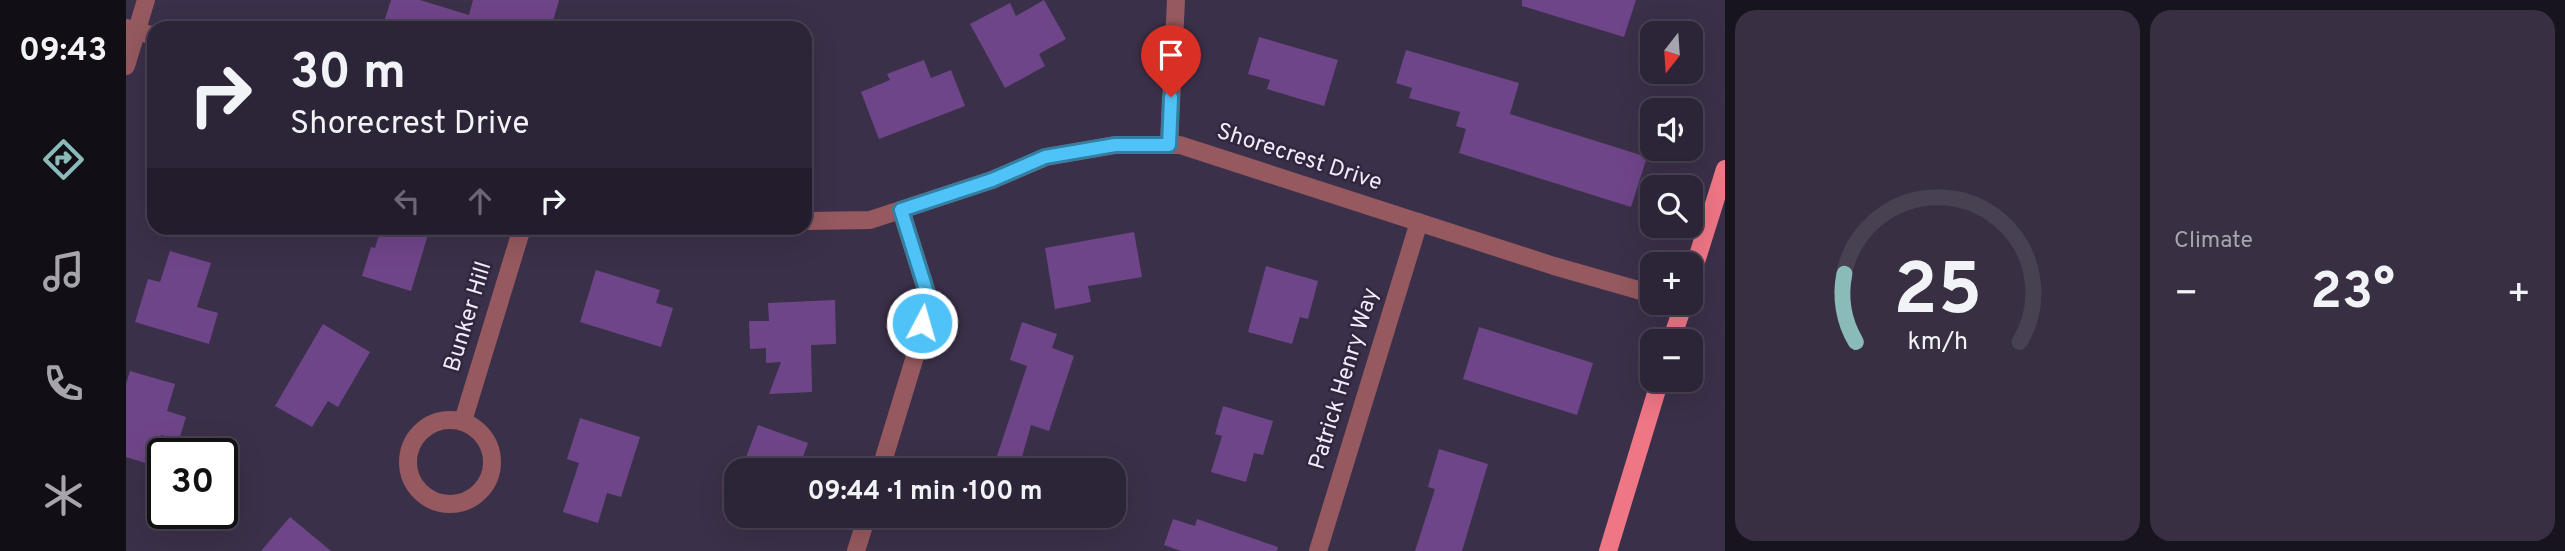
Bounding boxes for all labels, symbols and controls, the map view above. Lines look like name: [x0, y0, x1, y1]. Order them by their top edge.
north arrow: [1640, 21, 1703, 84]
map controls: [1640, 21, 1703, 392]
pin: [1141, 25, 1201, 97]
text: 09:43: [19, 32, 107, 72]
icon: arrive: [1152, 36, 1190, 74]
text: 30 m: [290, 44, 406, 106]
icon: right: [175, 49, 266, 140]
button: sound: [1640, 98, 1703, 161]
text: Shorecrest Drive: [290, 105, 530, 145]
street label: Shorecrest Drive: [1213, 118, 1385, 198]
icon: directions: [39, 135, 88, 184]
button: search: [1640, 175, 1703, 238]
icon: left: [388, 182, 426, 220]
icon: ahead: [461, 182, 499, 220]
icon: right: [534, 182, 572, 220]
text: Climate: [2174, 227, 2253, 256]
icon: music: [39, 247, 88, 296]
text: 25: [1893, 248, 1982, 340]
button: +: [1640, 252, 1703, 315]
street label: Bunker Hill: [439, 258, 499, 376]
text: 23°: [2310, 261, 2395, 327]
text: −: [2174, 271, 2199, 320]
text: +: [2506, 271, 2531, 320]
street label: Patrick Henry Way: [1304, 285, 1386, 473]
position arrow: [885, 286, 959, 360]
text: km/h: [1907, 326, 1968, 358]
button: −: [1640, 329, 1703, 392]
icon: phone: [39, 359, 88, 408]
speed limit sign: 30: [147, 438, 238, 529]
icon: climate: [39, 471, 88, 520]
text: 09:44 · 1 min · 100 m: [807, 476, 1043, 509]

